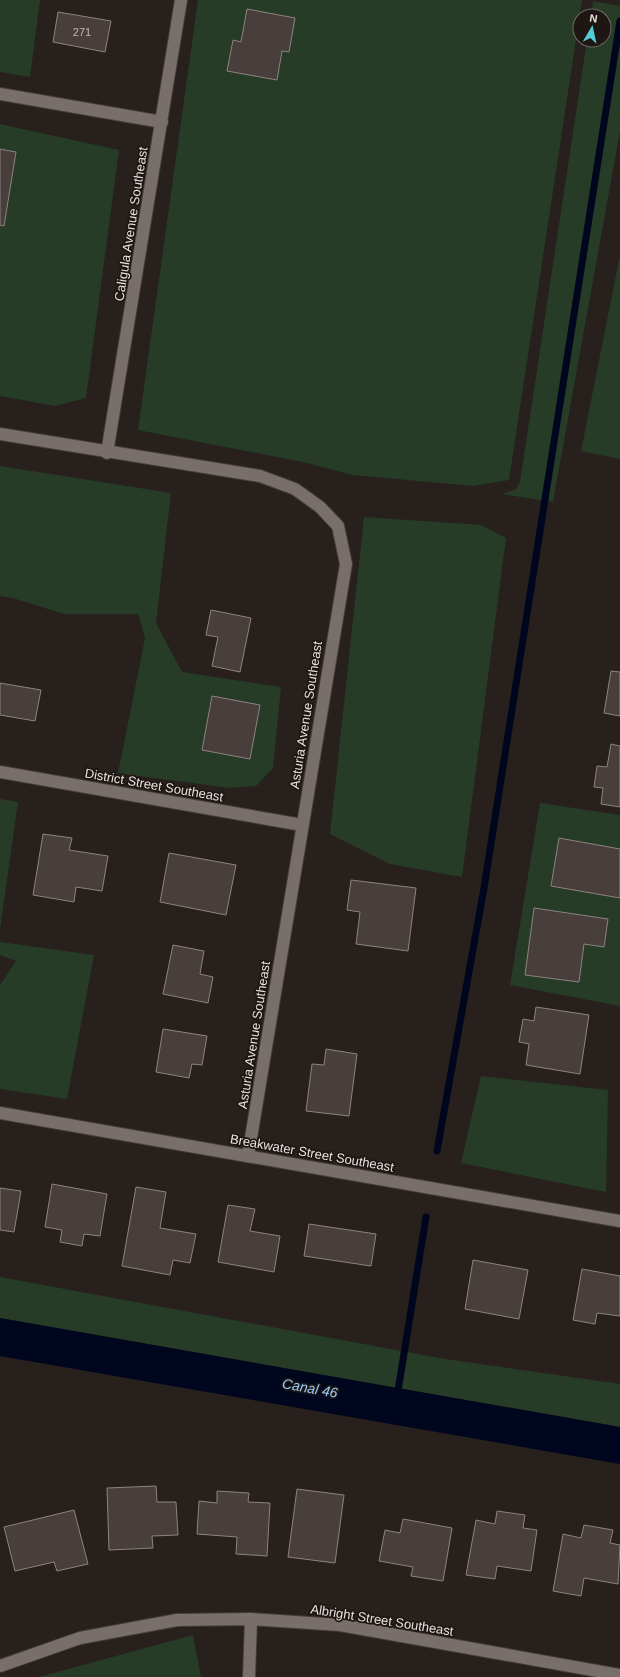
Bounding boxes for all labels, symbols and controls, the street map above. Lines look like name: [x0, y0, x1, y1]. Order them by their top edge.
north arrow: [572, 8, 612, 48]
text: N: [589, 12, 598, 25]
house number: 271: [73, 26, 91, 38]
street label: Caligula Avenue Southeast: [111, 145, 151, 302]
street label: Asturia Avenue Southeast: [287, 640, 325, 790]
street label: District Street Southeast: [84, 765, 225, 805]
street label: Asturia Avenue Southeast: [235, 960, 273, 1110]
street label: Breakwater Street Southeast: [229, 1131, 396, 1175]
water label: Canal 46: [281, 1375, 339, 1401]
street label: Albright Street Southeast: [309, 1601, 455, 1639]

